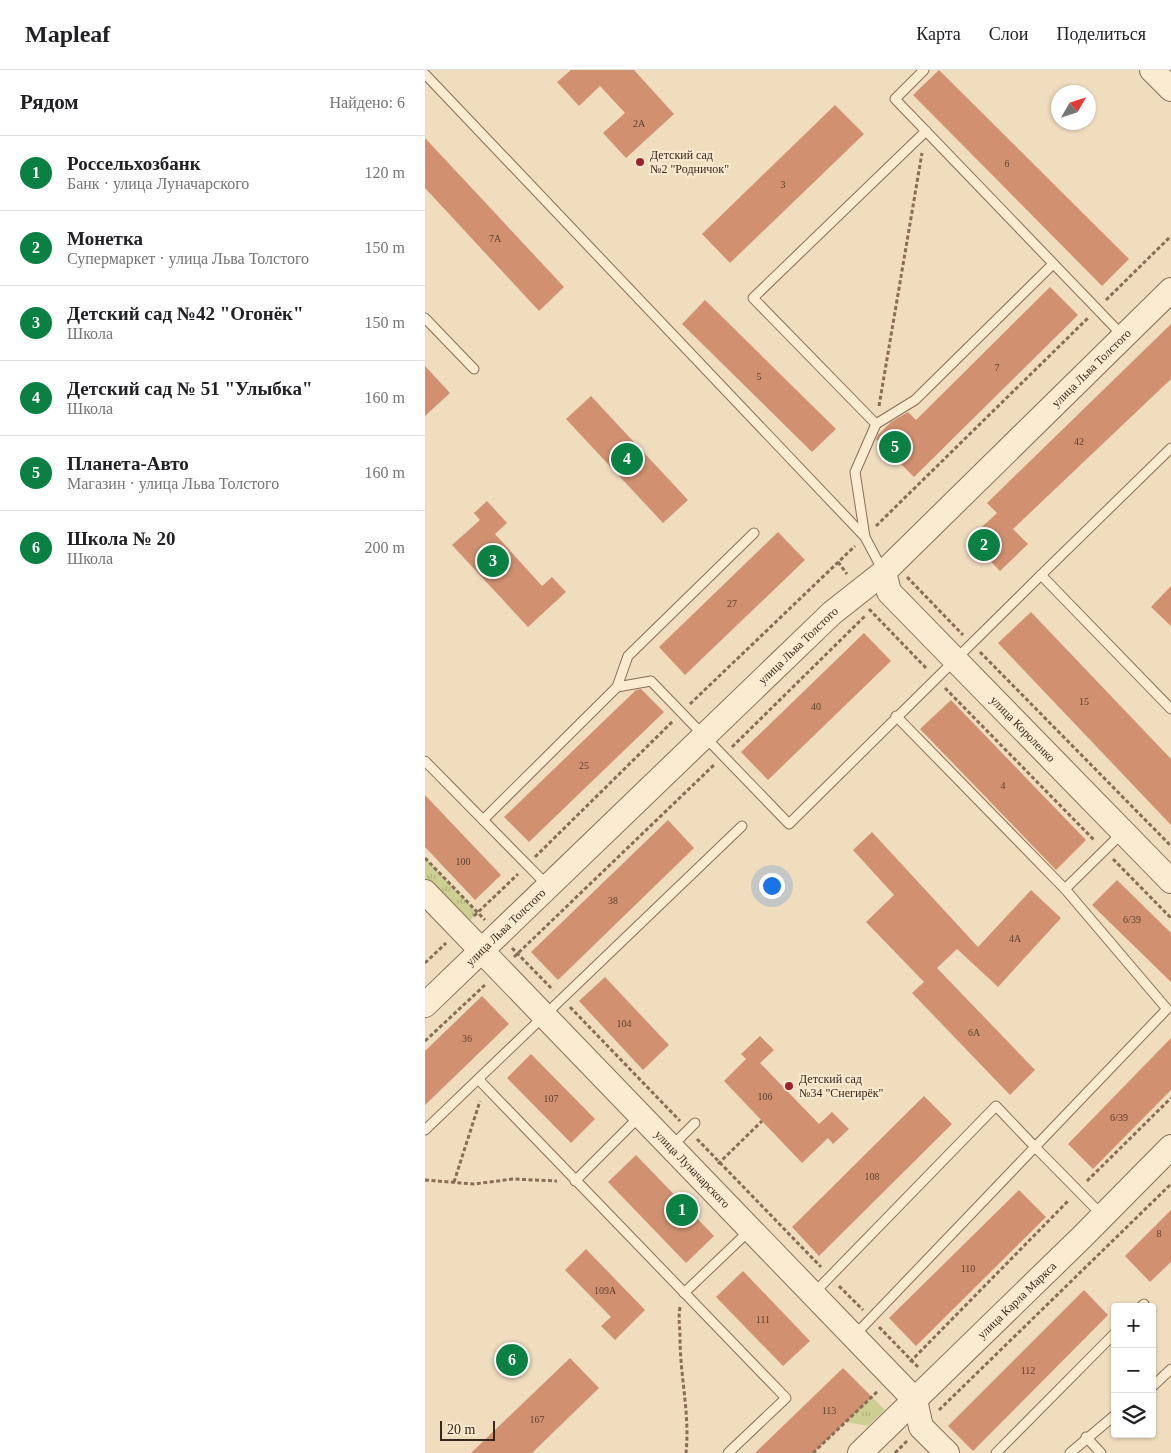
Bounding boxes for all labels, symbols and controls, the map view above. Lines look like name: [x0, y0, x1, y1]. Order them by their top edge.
text: Mapleaf: [25, 21, 110, 47]
text: Карта: [916, 24, 961, 44]
text: Слои: [989, 24, 1028, 44]
text: Поделиться: [1056, 24, 1146, 44]
north arrow: [1051, 85, 1096, 130]
text: Рядом: [20, 90, 79, 114]
text: Найдено: 6: [330, 94, 405, 111]
house number: 2А: [633, 118, 646, 129]
place label: Детский сад №2 "Родничок": [650, 148, 729, 176]
text: Россельхозбанк: [67, 153, 201, 174]
marker: Детский сад №2 "Родничок": [634, 156, 646, 168]
house number: 6: [1005, 158, 1010, 169]
text: 1: [32, 164, 40, 181]
text: 120 m: [365, 164, 405, 181]
text: Банк · улица Луначарского: [67, 175, 249, 192]
house number: 3: [781, 179, 786, 190]
text: Монетка: [67, 228, 143, 249]
house number: 7А: [489, 233, 502, 244]
text: 2: [32, 239, 40, 256]
text: 150 m: [365, 239, 405, 256]
text: Супермаркет · улица Льва Толстого: [67, 250, 309, 267]
text: Детский сад №42 "Огонёк": [67, 303, 304, 324]
text: 3: [32, 314, 40, 331]
text: 150 m: [365, 314, 405, 331]
text: Школа: [67, 325, 113, 342]
street label: улица Льва Толстого: [1049, 326, 1134, 410]
house number: 7: [995, 362, 1000, 373]
house number: 5: [757, 371, 762, 382]
text: Детский сад № 51 "Улыбка": [67, 378, 313, 399]
text: 4: [32, 389, 40, 406]
text: 160 m: [365, 389, 405, 406]
text: Школа: [67, 400, 113, 417]
pin: 5: [879, 428, 911, 466]
house number: 42: [1074, 436, 1084, 447]
pin: 4: [611, 440, 643, 478]
text: Планета-Авто: [67, 453, 189, 474]
text: 5: [32, 464, 40, 481]
text: 160 m: [365, 464, 405, 481]
text: Магазин · улица Льва Толстого: [67, 475, 279, 492]
pin: 2: [968, 526, 1000, 564]
text: Школа № 20: [67, 528, 176, 549]
text: 6: [32, 539, 40, 556]
text: 200 m: [365, 539, 405, 556]
pin: 3: [477, 542, 509, 580]
text: Школа: [67, 550, 113, 567]
house number: 27: [727, 598, 737, 609]
street label: улица Льва Толстого: [755, 604, 841, 687]
street label: улица Короленко: [987, 693, 1058, 765]
house number: 15: [1079, 696, 1089, 707]
house number: 40: [811, 701, 821, 712]
house number: 25: [579, 760, 589, 771]
house number: 4: [1001, 780, 1006, 791]
house number: 100: [456, 856, 471, 867]
your location: [759, 873, 785, 899]
street label: улица Льва Толстого: [463, 886, 549, 969]
house number: 38: [608, 895, 618, 906]
house number: 6/39: [1123, 914, 1141, 925]
house number: 4А: [1009, 933, 1022, 944]
house number: 104: [617, 1018, 632, 1029]
house number: 6А: [968, 1027, 981, 1038]
house number: 36: [462, 1033, 472, 1044]
place label: Детский сад №34 "Снегирёк": [799, 1072, 884, 1100]
marker: Детский сад №34 "Снегирёк": [783, 1080, 795, 1092]
house number: 106: [758, 1091, 773, 1102]
house number: 107: [544, 1093, 559, 1104]
house number: 6/39: [1110, 1112, 1128, 1123]
street label: улица Луначарского: [652, 1127, 733, 1211]
house number: 108: [865, 1171, 880, 1182]
pin: 1: [666, 1191, 698, 1229]
house number: 8: [1157, 1228, 1162, 1239]
street label: улица Карла Маркса: [975, 1258, 1060, 1342]
house number: 110: [961, 1263, 975, 1274]
house number: 109А: [594, 1285, 617, 1296]
map controls: [1111, 1303, 1156, 1438]
button: +: [1111, 1303, 1156, 1348]
house number: 111: [756, 1314, 770, 1325]
pin: 6: [496, 1341, 528, 1379]
button: −: [1111, 1348, 1156, 1393]
house number: 112: [1021, 1365, 1035, 1376]
button: layers: [1111, 1393, 1156, 1438]
house number: 113: [822, 1405, 836, 1416]
house number: 167: [530, 1414, 545, 1425]
scale bar: [440, 1418, 495, 1441]
text: 20 m: [447, 1422, 475, 1437]

